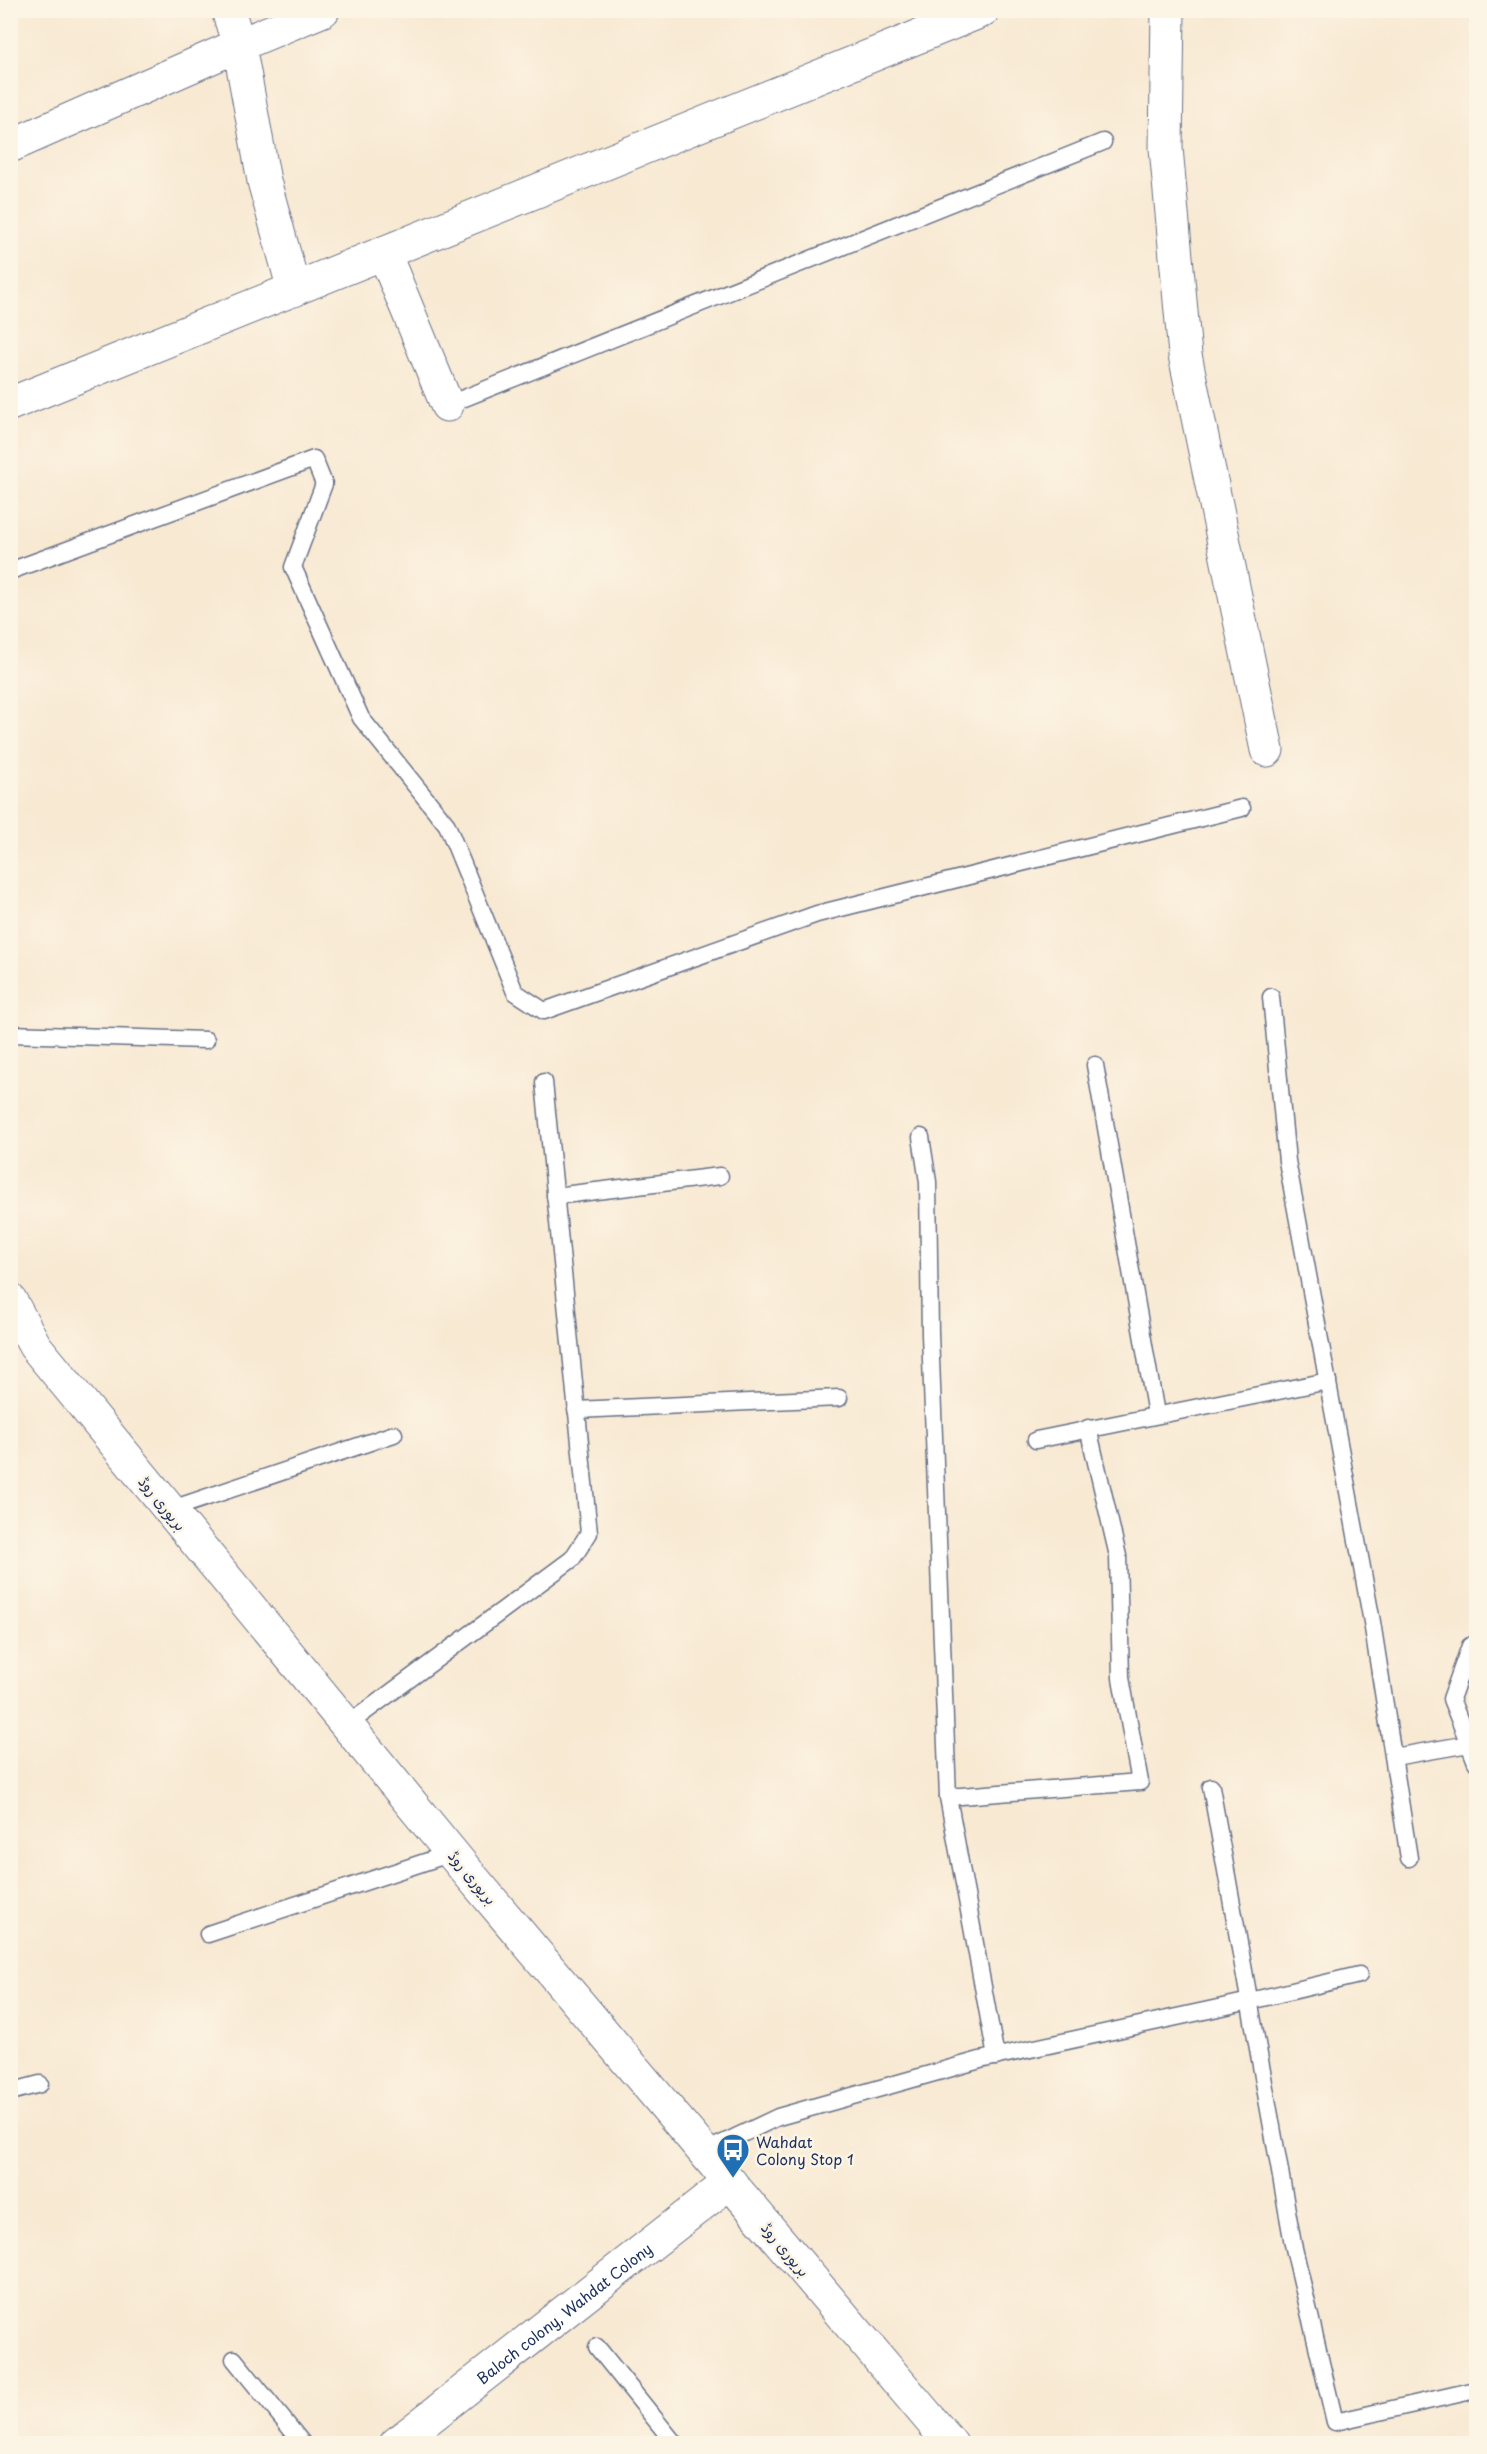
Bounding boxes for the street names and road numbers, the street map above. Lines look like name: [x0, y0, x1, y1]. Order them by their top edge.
street label: بریوری روڈ: [134, 1471, 192, 1535]
street label: بریوری روڈ: [443, 1845, 503, 1909]
street label: بریوری روڈ: [756, 2217, 816, 2281]
street label: Baloch colony, Wahdat Colony: [471, 2236, 656, 2389]

